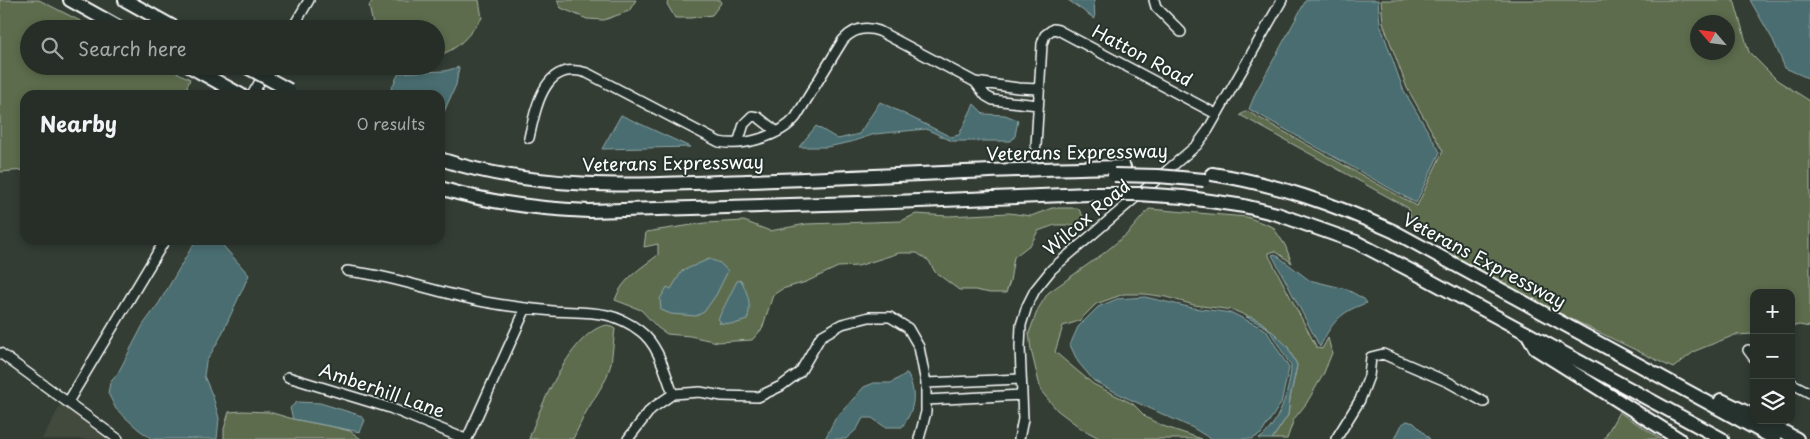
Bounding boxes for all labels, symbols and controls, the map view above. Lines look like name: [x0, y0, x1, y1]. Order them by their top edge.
north arrow: [1690, 15, 1735, 60]
street label: Hatton Road: [1088, 17, 1198, 92]
search box: [20, 20, 445, 75]
icon: search: [38, 34, 66, 62]
text: Search here: [78, 34, 187, 62]
text: Nearby: [40, 107, 117, 139]
text: 0 results: [357, 111, 425, 135]
street label: Veterans Expressway: [986, 136, 1168, 167]
street label: Veterans Expressway: [582, 147, 764, 178]
street label: Wilcox Road: [1037, 172, 1136, 261]
street label: Veterans Expressway: [1398, 205, 1571, 314]
map controls: [1750, 289, 1795, 424]
button: +: [1750, 289, 1795, 334]
button: −: [1750, 334, 1795, 379]
street label: Amberhill Lane: [316, 355, 449, 424]
button: layers: [1750, 379, 1795, 424]

